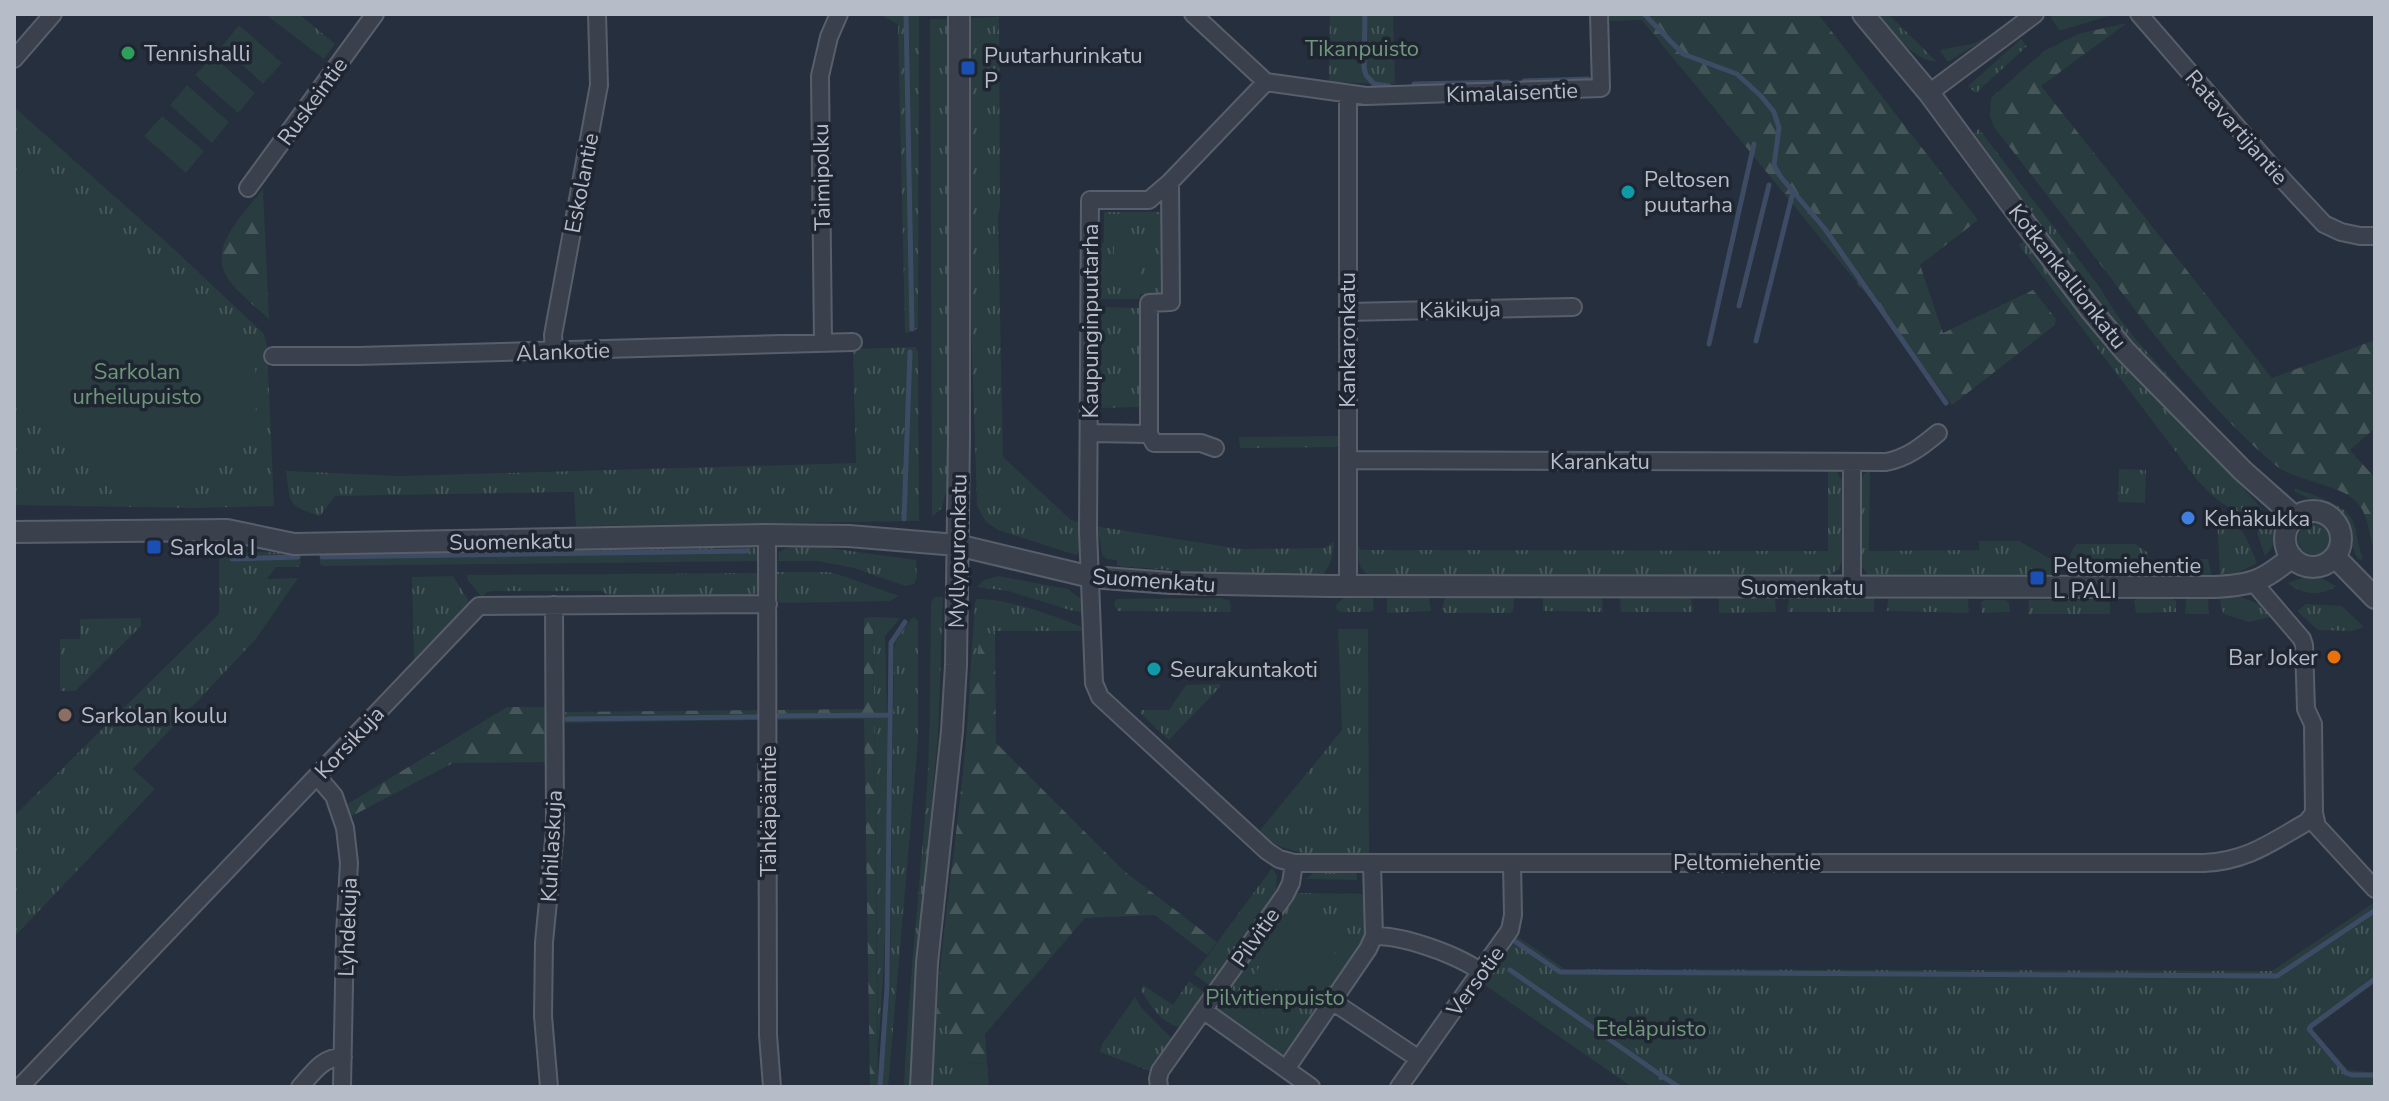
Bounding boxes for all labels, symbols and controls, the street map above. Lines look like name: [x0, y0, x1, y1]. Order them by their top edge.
park label: Tikanpuisto: [1305, 34, 1419, 64]
place label: Tennishalli: [144, 39, 250, 69]
place label: Puutarhurinkatu P: [984, 41, 1143, 96]
marker: Tennishalli: [119, 44, 137, 62]
street label: Ruskeintie: [271, 51, 355, 152]
marker: Puutarhurinkatu P: [959, 59, 977, 77]
street label: Ratavartijantie: [2178, 64, 2295, 192]
street label: Kimalaisentie: [1446, 76, 1578, 110]
street label: Taimipolku: [806, 123, 838, 231]
street label: Eskolantie: [558, 131, 606, 236]
place label: Peltosen puutarha: [1644, 165, 1733, 220]
marker: Peltosen puutarha: [1619, 183, 1637, 201]
street label: Kotkankallionkatu: [2001, 198, 2133, 355]
street label: Kaupunginpuutarha: [1076, 224, 1106, 418]
street label: Kankaronkatu: [1333, 272, 1363, 408]
street label: Käkikuja: [1419, 294, 1501, 326]
street label: Alankotie: [516, 335, 611, 369]
park label: Sarkolan urheilupuisto: [73, 357, 201, 412]
street label: Karankatu: [1550, 447, 1650, 477]
street label: Myllypuronkatu: [942, 474, 974, 628]
place label: Kehäkukka: [2204, 504, 2310, 534]
marker: Kehäkukka: [2179, 509, 2197, 527]
street label: Suomenkatu: [449, 526, 573, 558]
place label: Sarkola I: [170, 533, 255, 563]
marker: Sarkola I: [145, 538, 163, 556]
place label: Peltomiehentie L PALI: [2053, 551, 2201, 606]
street label: Suomenkatu: [1091, 562, 1217, 600]
marker: Peltomiehentie L PALI: [2028, 569, 2046, 587]
street label: Suomenkatu: [1740, 573, 1864, 603]
place label: Bar Joker: [2228, 643, 2318, 673]
marker: Bar Joker: [2325, 648, 2343, 666]
place label: Seurakuntakoti: [1170, 655, 1318, 685]
marker: Seurakuntakoti: [1145, 660, 1163, 678]
street label: Korsikuja: [308, 700, 391, 786]
place label: Sarkolan koulu: [81, 701, 228, 731]
marker: Sarkolan koulu: [56, 706, 74, 724]
street label: Tähkäpääntie: [754, 745, 784, 877]
street label: Kuhilaskuja: [534, 789, 570, 903]
street label: Peltomiehentie: [1673, 848, 1821, 878]
street label: Lyhdekuja: [331, 877, 365, 977]
street label: Pilvitie: [1225, 902, 1287, 973]
street label: Versotie: [1439, 940, 1512, 1024]
park label: Pilvitienpuisto: [1205, 983, 1345, 1013]
park label: Eteläpuisto: [1596, 1014, 1706, 1044]

